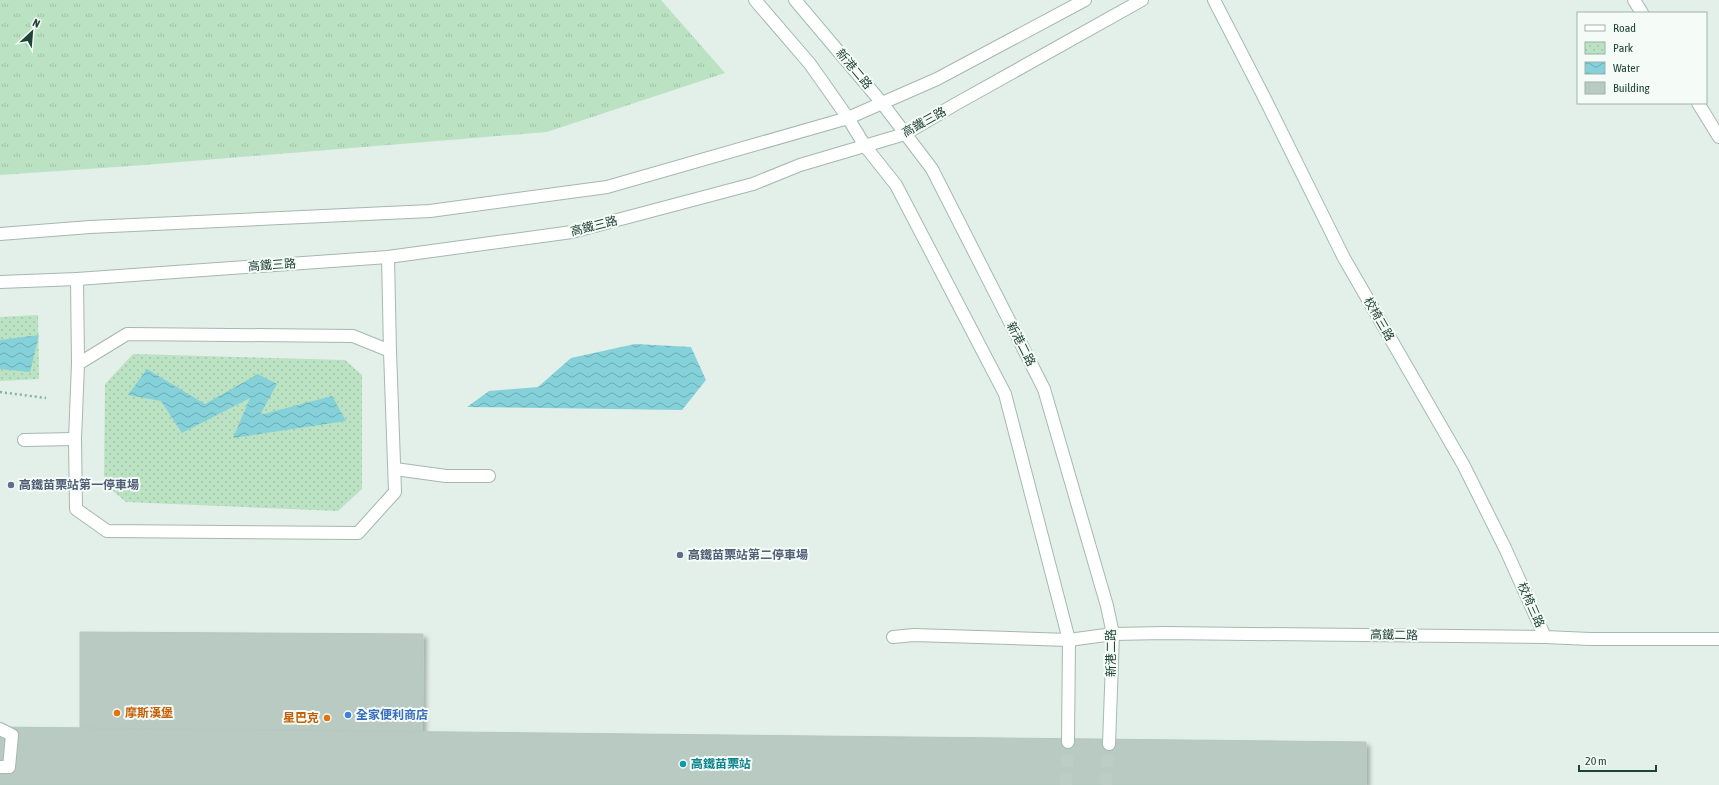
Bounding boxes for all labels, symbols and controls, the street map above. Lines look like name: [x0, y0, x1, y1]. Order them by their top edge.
north arrow: [12, 12, 52, 52]
legend: [1577, 12, 1707, 104]
text: N: [31, 16, 42, 30]
text: Road: [1613, 21, 1636, 35]
text: Park: [1613, 41, 1634, 55]
street label: 新港二路: [833, 46, 875, 92]
text: Water: [1613, 61, 1640, 75]
text: Building: [1613, 81, 1651, 95]
street label: 高鐵三路: [900, 104, 948, 140]
street label: 高鐵三路: [569, 213, 619, 239]
street label: 高鐵三路: [248, 256, 296, 274]
street label: 校椅三路: [1361, 295, 1397, 343]
street label: 新港二路: [1004, 319, 1038, 369]
place label: 高鐵苗栗站第一停車場: [19, 478, 139, 492]
marker: 高鐵苗栗站第一停車場: [6, 480, 16, 490]
place label: 高鐵苗栗站第二停車場: [688, 548, 808, 562]
marker: 高鐵苗栗站第二停車場: [675, 550, 685, 560]
street label: 校椅三路: [1515, 580, 1547, 630]
street label: 高鐵二路: [1370, 628, 1418, 642]
street label: 新港二路: [1104, 629, 1118, 677]
place label: 摩斯漢堡: [125, 706, 173, 720]
marker: 摩斯漢堡: [112, 708, 122, 718]
place label: 全家便利商店: [356, 708, 428, 722]
marker: 全家便利商店: [343, 710, 353, 720]
place label: 星巴克: [283, 711, 319, 725]
marker: 星巴克: [322, 713, 332, 723]
scale bar: [1579, 747, 1656, 773]
text: 20 m: [1585, 754, 1607, 768]
place label: 高鐵苗栗站: [691, 757, 751, 771]
marker: 高鐵苗栗站: [678, 759, 688, 769]

